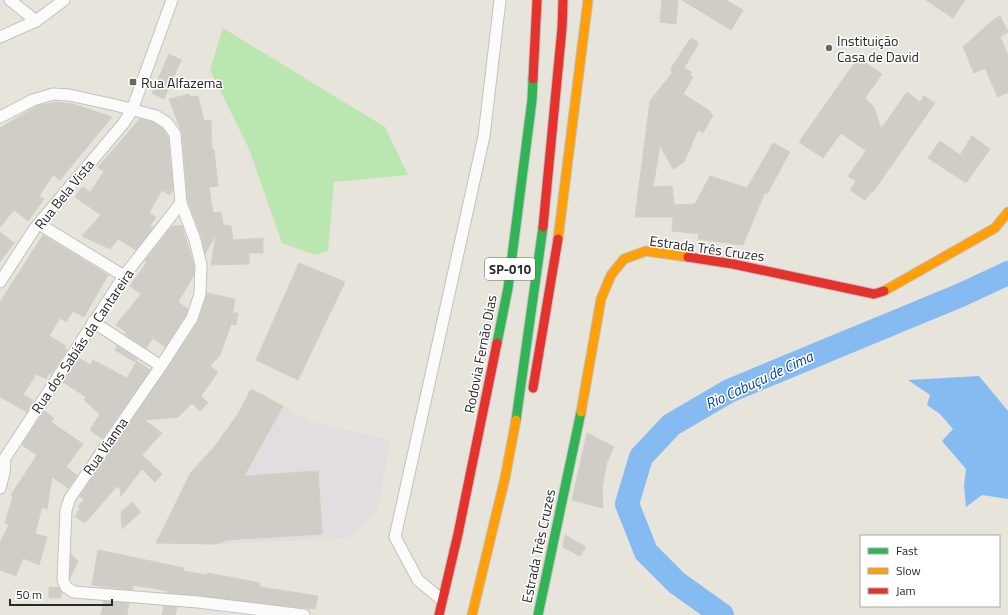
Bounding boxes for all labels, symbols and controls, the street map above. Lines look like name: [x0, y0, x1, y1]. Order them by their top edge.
place label: Instituição Casa de David: [837, 30, 919, 67]
marker: Instituição Casa de David: [824, 43, 834, 53]
place label: Rua Alfazema: [141, 72, 222, 93]
marker: Rua Alfazema: [128, 77, 138, 87]
street label: Rua Bela Vista: [29, 154, 99, 234]
street label: Estrada Três Cruzes: [648, 230, 766, 266]
road number: SP-010: [485, 258, 535, 280]
street label: Rua dos Sabiás da Cantareira: [26, 265, 138, 417]
street label: Rodovia Fernão Dias: [458, 293, 502, 415]
water label: Rio Cabuçu de Cima: [701, 344, 818, 415]
street label: Rua Vianna: [77, 413, 133, 479]
street label: Estrada Três Cruzes: [516, 487, 560, 605]
legend: [860, 535, 1000, 607]
text: Fast: [896, 541, 919, 560]
text: Slow: [896, 561, 921, 580]
scale bar: [10, 581, 112, 607]
text: Jam: [896, 581, 916, 600]
text: 50 m: [16, 585, 42, 604]

